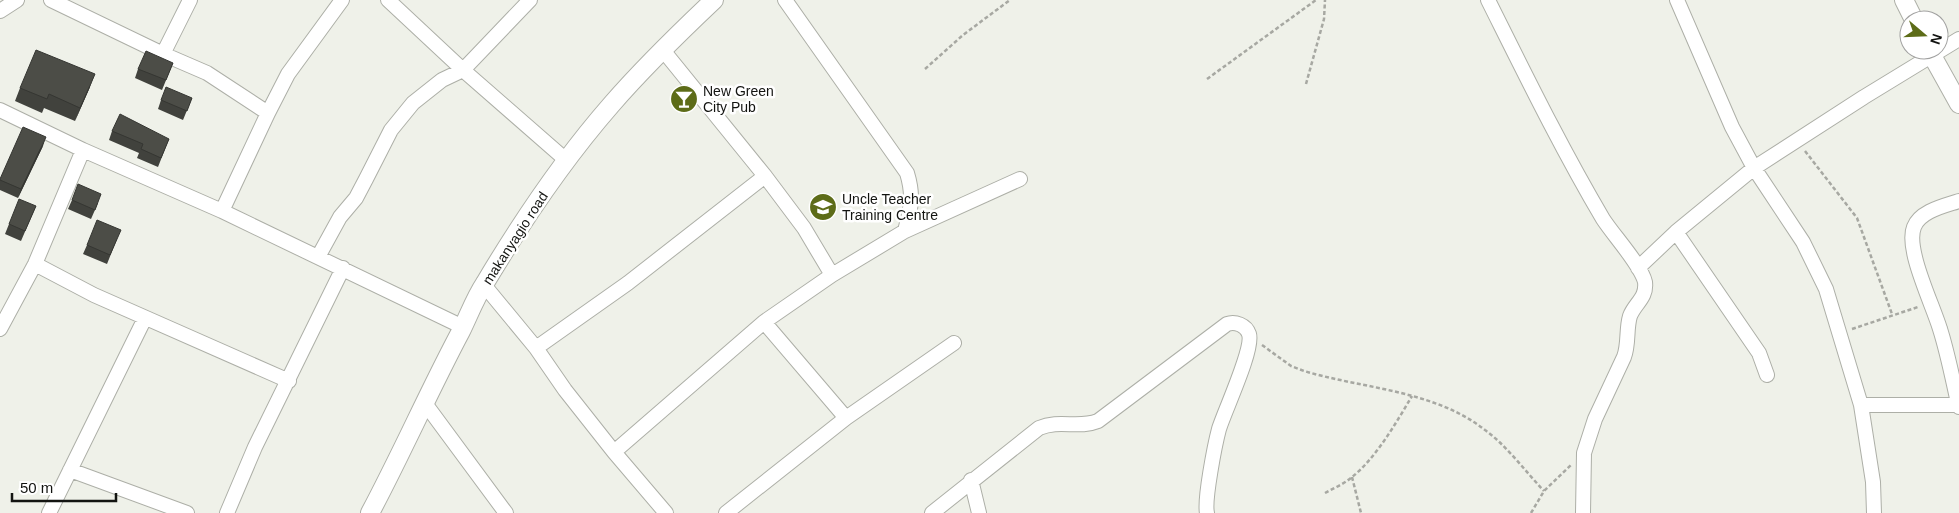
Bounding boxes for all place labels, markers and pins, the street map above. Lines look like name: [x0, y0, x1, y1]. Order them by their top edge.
place label: New Green City Pub: [703, 83, 774, 115]
bar icon: New Green City Pub: [669, 84, 699, 114]
place label: Uncle Teacher Training Centre: [842, 191, 938, 223]
school or university icon: Uncle Teacher Training Centre: [808, 192, 838, 222]

